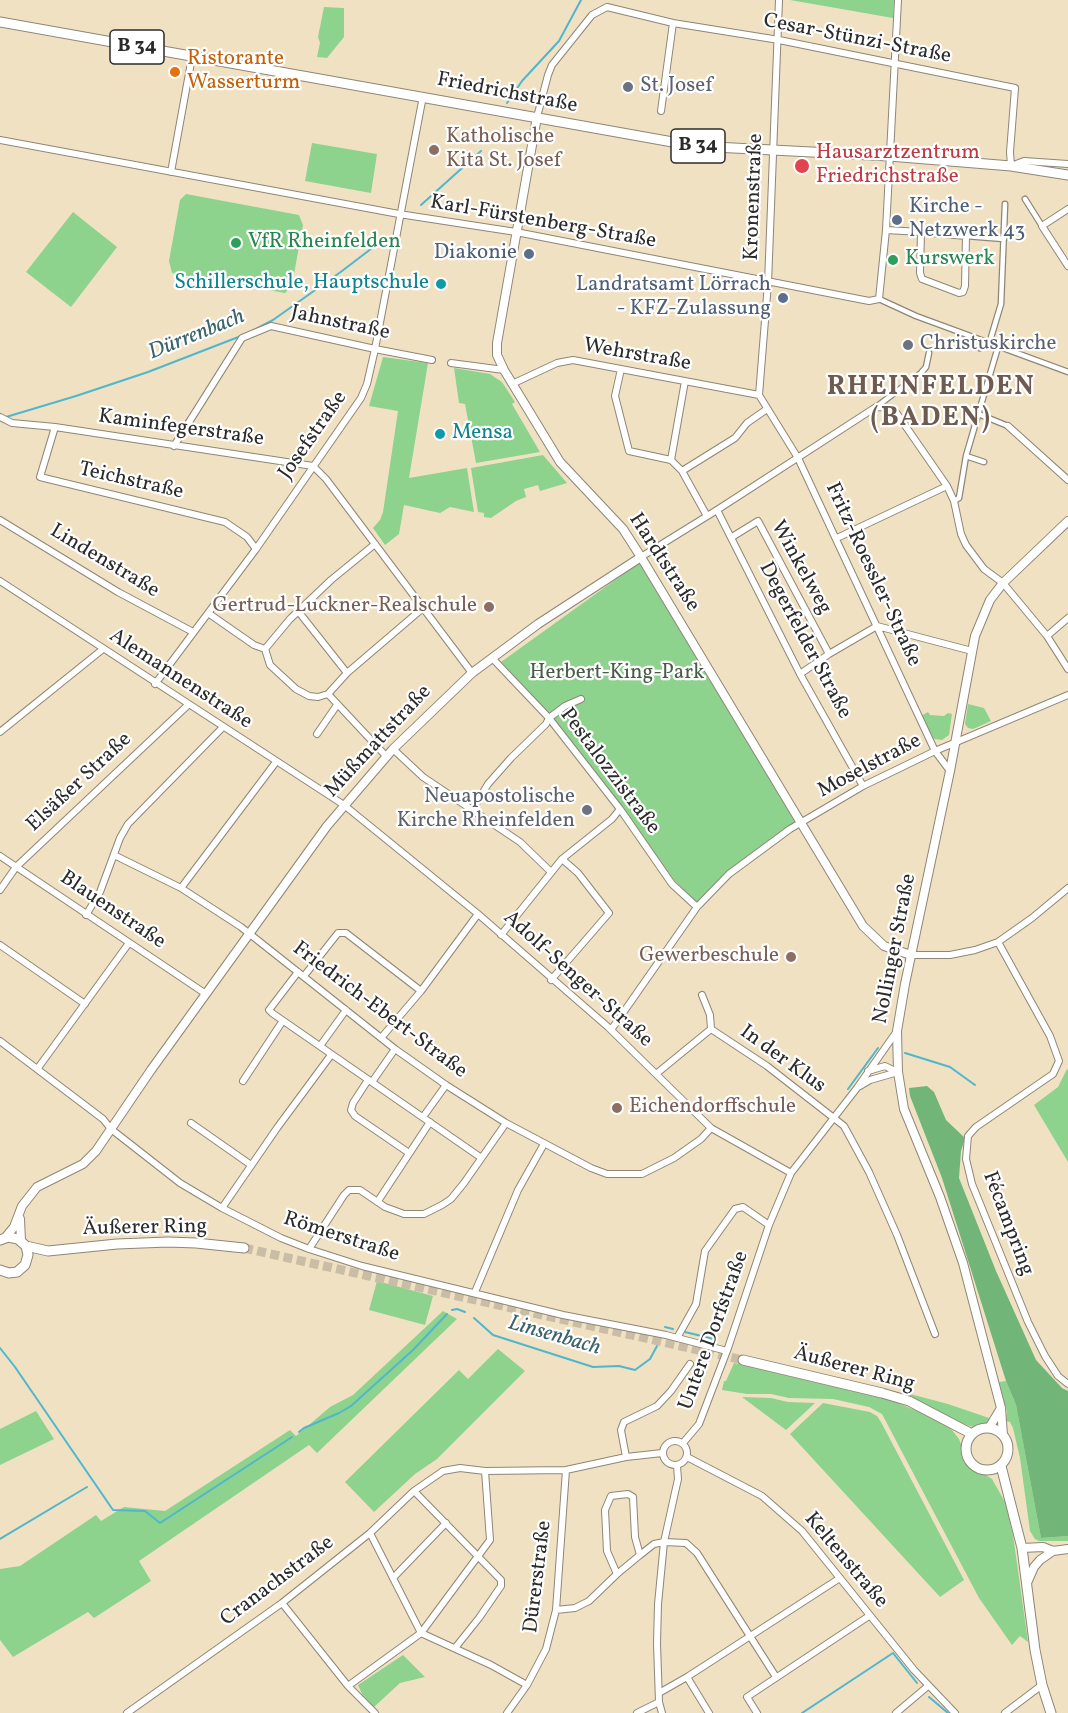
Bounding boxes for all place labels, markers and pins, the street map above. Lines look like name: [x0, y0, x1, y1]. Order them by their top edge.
place label: Ristorante Wasserturm: [187, 47, 300, 97]
marker: Ristorante Wasserturm: [168, 65, 182, 79]
place label: St. Josef: [640, 74, 712, 100]
marker: St. Josef: [621, 80, 635, 94]
place label: Katholische Kita St. Josef: [446, 125, 561, 175]
place label: Hausarztzentrum Friedrichstraße: [816, 141, 980, 191]
marker: Katholische Kita St. Josef: [427, 143, 441, 157]
marker: Hausarztzentrum Friedrichstraße: [793, 157, 811, 175]
place label: Kirche - Netzwerk 43: [909, 195, 1025, 245]
marker: Kirche - Netzwerk 43: [890, 213, 904, 227]
place label: VfR Rheinfelden: [248, 230, 401, 256]
marker: VfR Rheinfelden: [229, 236, 243, 250]
place label: Diakonie: [434, 241, 517, 267]
marker: Diakonie: [522, 247, 536, 261]
place label: Kurswerk: [905, 247, 995, 273]
marker: Kurswerk: [886, 253, 900, 267]
place label: Schillerschule, Hauptschule: [174, 271, 429, 297]
place label: Landratsamt Lörrach - KFZ-Zulassung: [576, 273, 771, 323]
marker: Schillerschule, Hauptschule: [434, 277, 448, 291]
marker: Landratsamt Lörrach - KFZ-Zulassung: [776, 291, 790, 305]
place label: Christuskirche: [920, 332, 1056, 358]
marker: Christuskirche: [901, 338, 915, 352]
place label: Mensa: [452, 421, 513, 447]
marker: Mensa: [433, 427, 447, 441]
place label: Gertrud-Luckner-Realschule: [212, 594, 477, 620]
marker: Gertrud-Luckner-Realschule: [482, 600, 496, 614]
place label: Neuapostolische Kirche Rheinfelden: [397, 785, 575, 835]
marker: Neuapostolische Kirche Rheinfelden: [580, 803, 594, 817]
place label: Gewerbeschule: [639, 944, 779, 970]
marker: Gewerbeschule: [784, 950, 798, 964]
place label: Eichendorffschule: [629, 1095, 796, 1121]
marker: Eichendorffschule: [610, 1101, 624, 1115]

